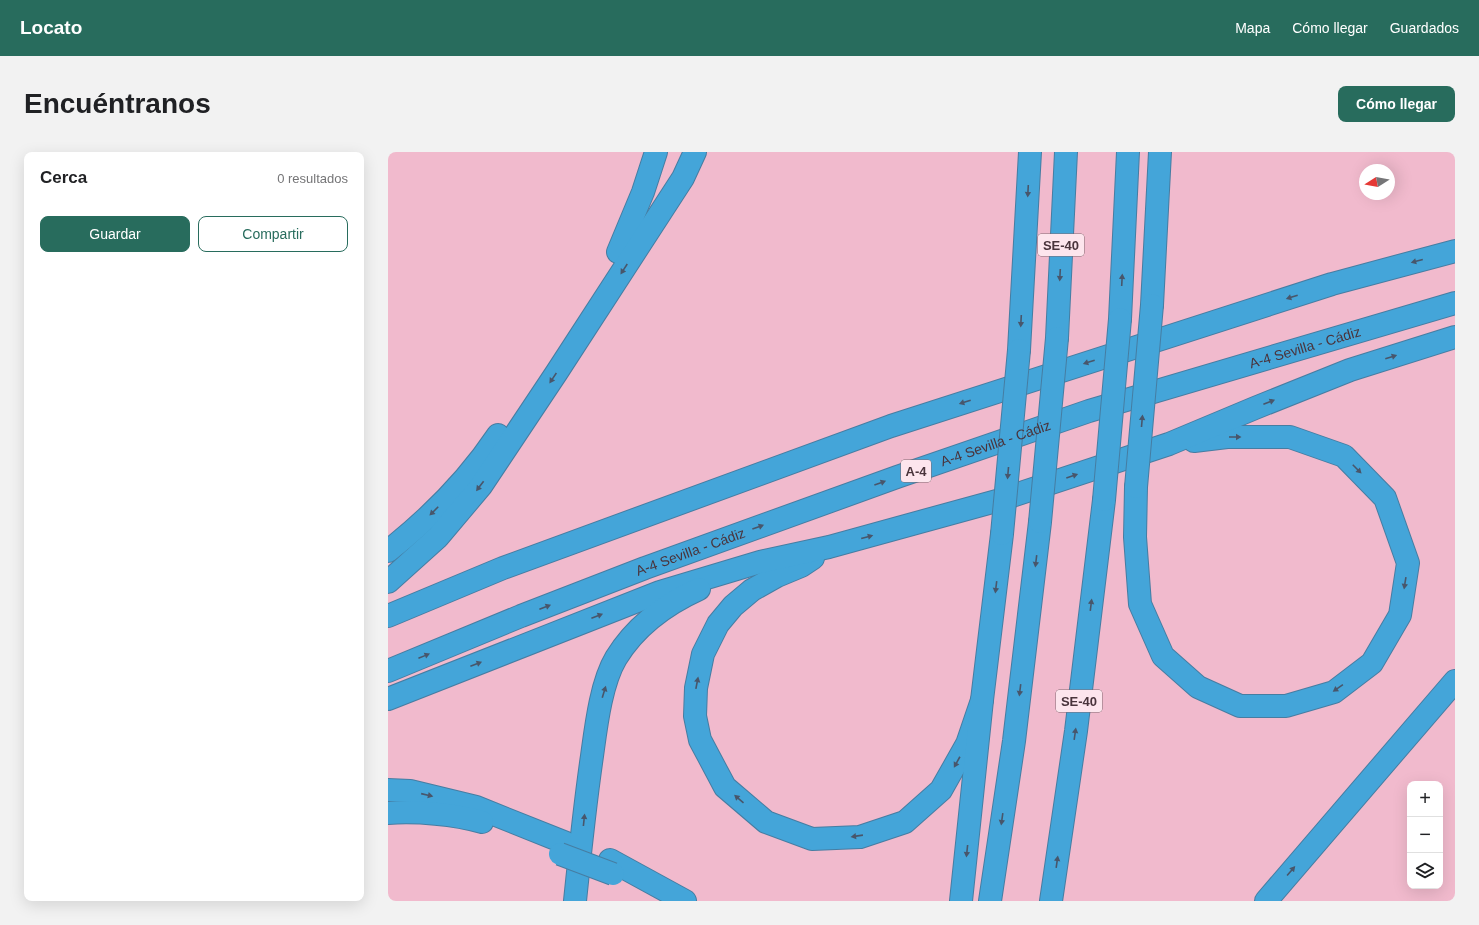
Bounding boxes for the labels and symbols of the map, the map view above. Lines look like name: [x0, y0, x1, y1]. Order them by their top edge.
north arrow: [1359, 164, 1395, 200]
one-way arrow: [1025, 185, 1032, 197]
road number: SE-40: [1038, 234, 1084, 256]
one-way arrow: [1411, 258, 1423, 264]
one-way arrow: [620, 264, 628, 274]
one-way arrow: [1057, 269, 1063, 282]
one-way arrow: [1118, 274, 1125, 286]
one-way arrow: [1286, 294, 1298, 300]
one-way arrow: [1017, 315, 1024, 327]
street label: A-4 Sevilla - Cádiz: [1247, 323, 1363, 371]
one-way arrow: [1386, 354, 1398, 360]
one-way arrow: [1082, 359, 1094, 365]
one-way arrow: [549, 373, 557, 383]
one-way arrow: [1264, 398, 1276, 404]
one-way arrow: [959, 399, 971, 405]
one-way arrow: [1139, 415, 1146, 427]
street label: A-4 Sevilla - Cádiz: [938, 417, 1053, 469]
one-way arrow: [1229, 434, 1242, 440]
road number: A-4: [901, 460, 931, 482]
one-way arrow: [1352, 464, 1362, 474]
one-way arrow: [1004, 467, 1011, 479]
one-way arrow: [1066, 473, 1078, 479]
one-way arrow: [476, 480, 485, 491]
one-way arrow: [875, 480, 887, 486]
one-way arrow: [429, 507, 439, 516]
one-way arrow: [753, 524, 765, 530]
street label: A-4 Sevilla - Cádiz: [633, 525, 747, 579]
one-way arrow: [861, 534, 873, 540]
one-way arrow: [1032, 555, 1039, 567]
one-way arrow: [1402, 577, 1408, 589]
one-way arrow: [992, 581, 999, 593]
one-way arrow: [1088, 599, 1094, 611]
one-way arrow: [539, 604, 551, 610]
one-way arrow: [592, 613, 604, 619]
one-way arrow: [419, 652, 431, 658]
one-way arrow: [471, 660, 483, 666]
one-way arrow: [694, 676, 700, 689]
one-way arrow: [1017, 684, 1023, 696]
one-way arrow: [1333, 684, 1344, 692]
one-way arrow: [601, 686, 607, 698]
road number: SE-40: [1056, 690, 1102, 712]
one-way arrow: [1072, 728, 1078, 740]
one-way arrow: [954, 756, 960, 768]
one-way arrow: [420, 792, 433, 798]
one-way arrow: [734, 795, 744, 804]
one-way arrow: [999, 813, 1005, 825]
one-way arrow: [580, 814, 587, 826]
one-way arrow: [851, 833, 864, 839]
one-way arrow: [964, 845, 970, 857]
one-way arrow: [1054, 856, 1060, 868]
one-way arrow: [1286, 867, 1295, 876]

